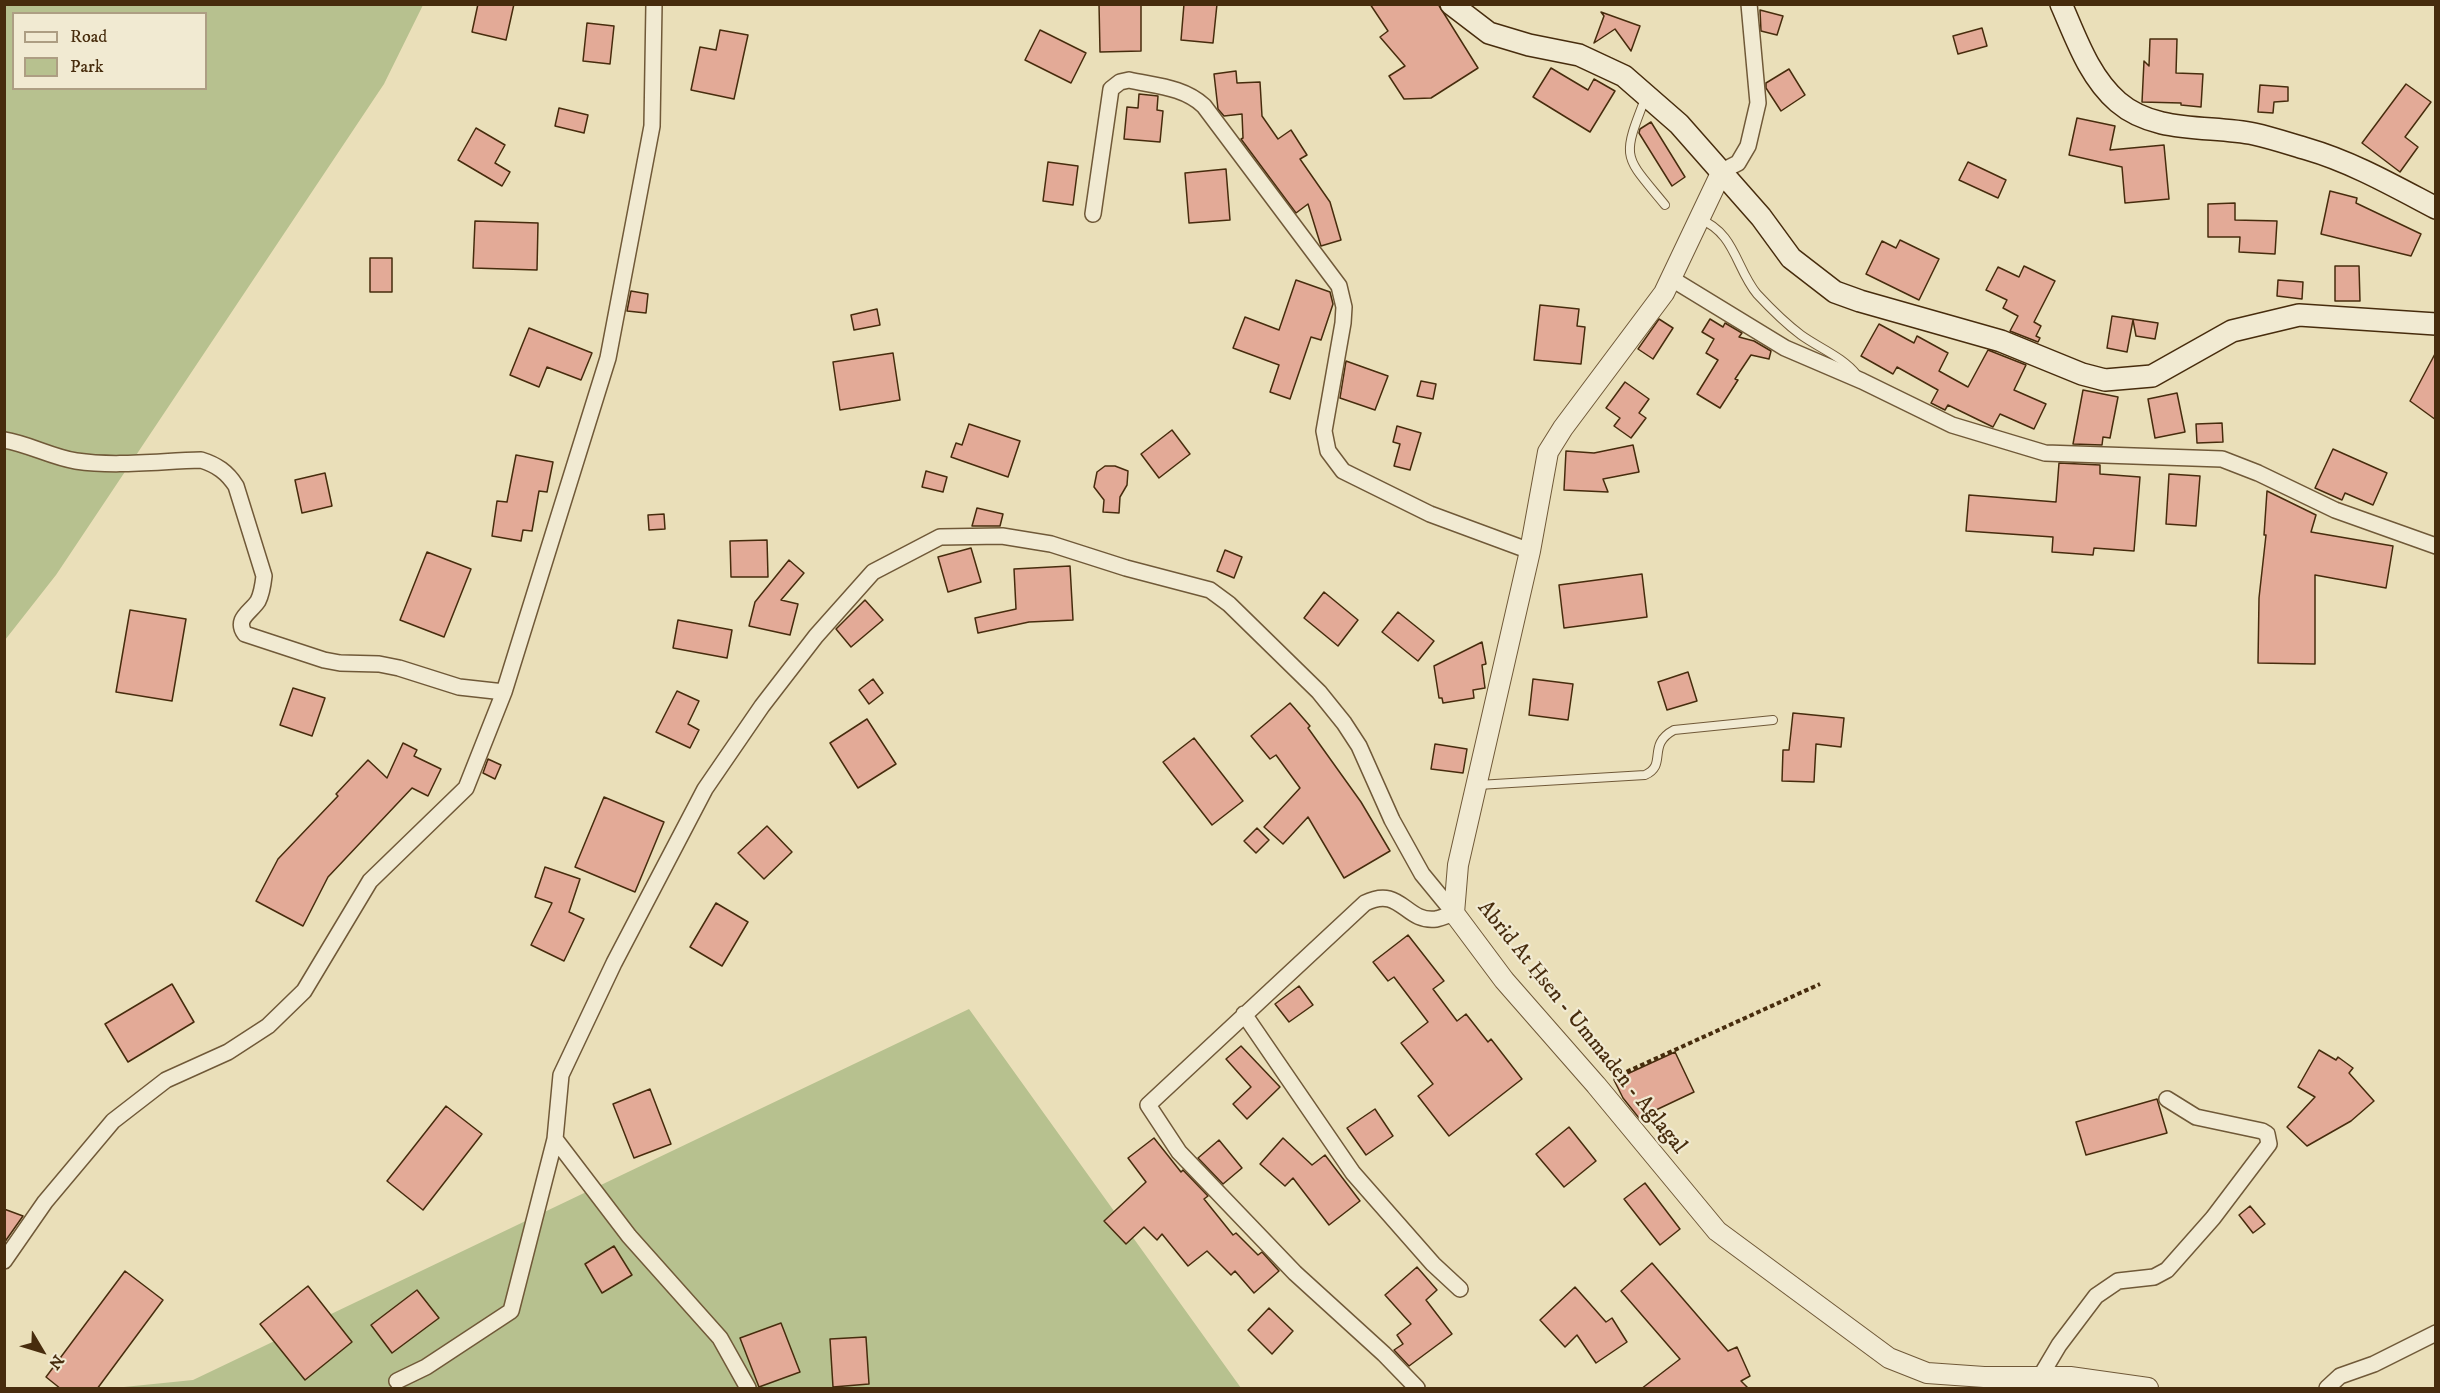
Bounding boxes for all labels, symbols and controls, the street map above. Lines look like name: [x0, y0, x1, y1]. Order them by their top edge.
legend: [12, 12, 207, 90]
text: Road: [70, 26, 107, 48]
text: Park: [70, 56, 104, 78]
street label: Abrid At Ḥsen - Ummaden - Aglagal: [1471, 896, 1691, 1160]
north arrow: [12, 1321, 72, 1381]
text: N: [44, 1351, 68, 1373]

